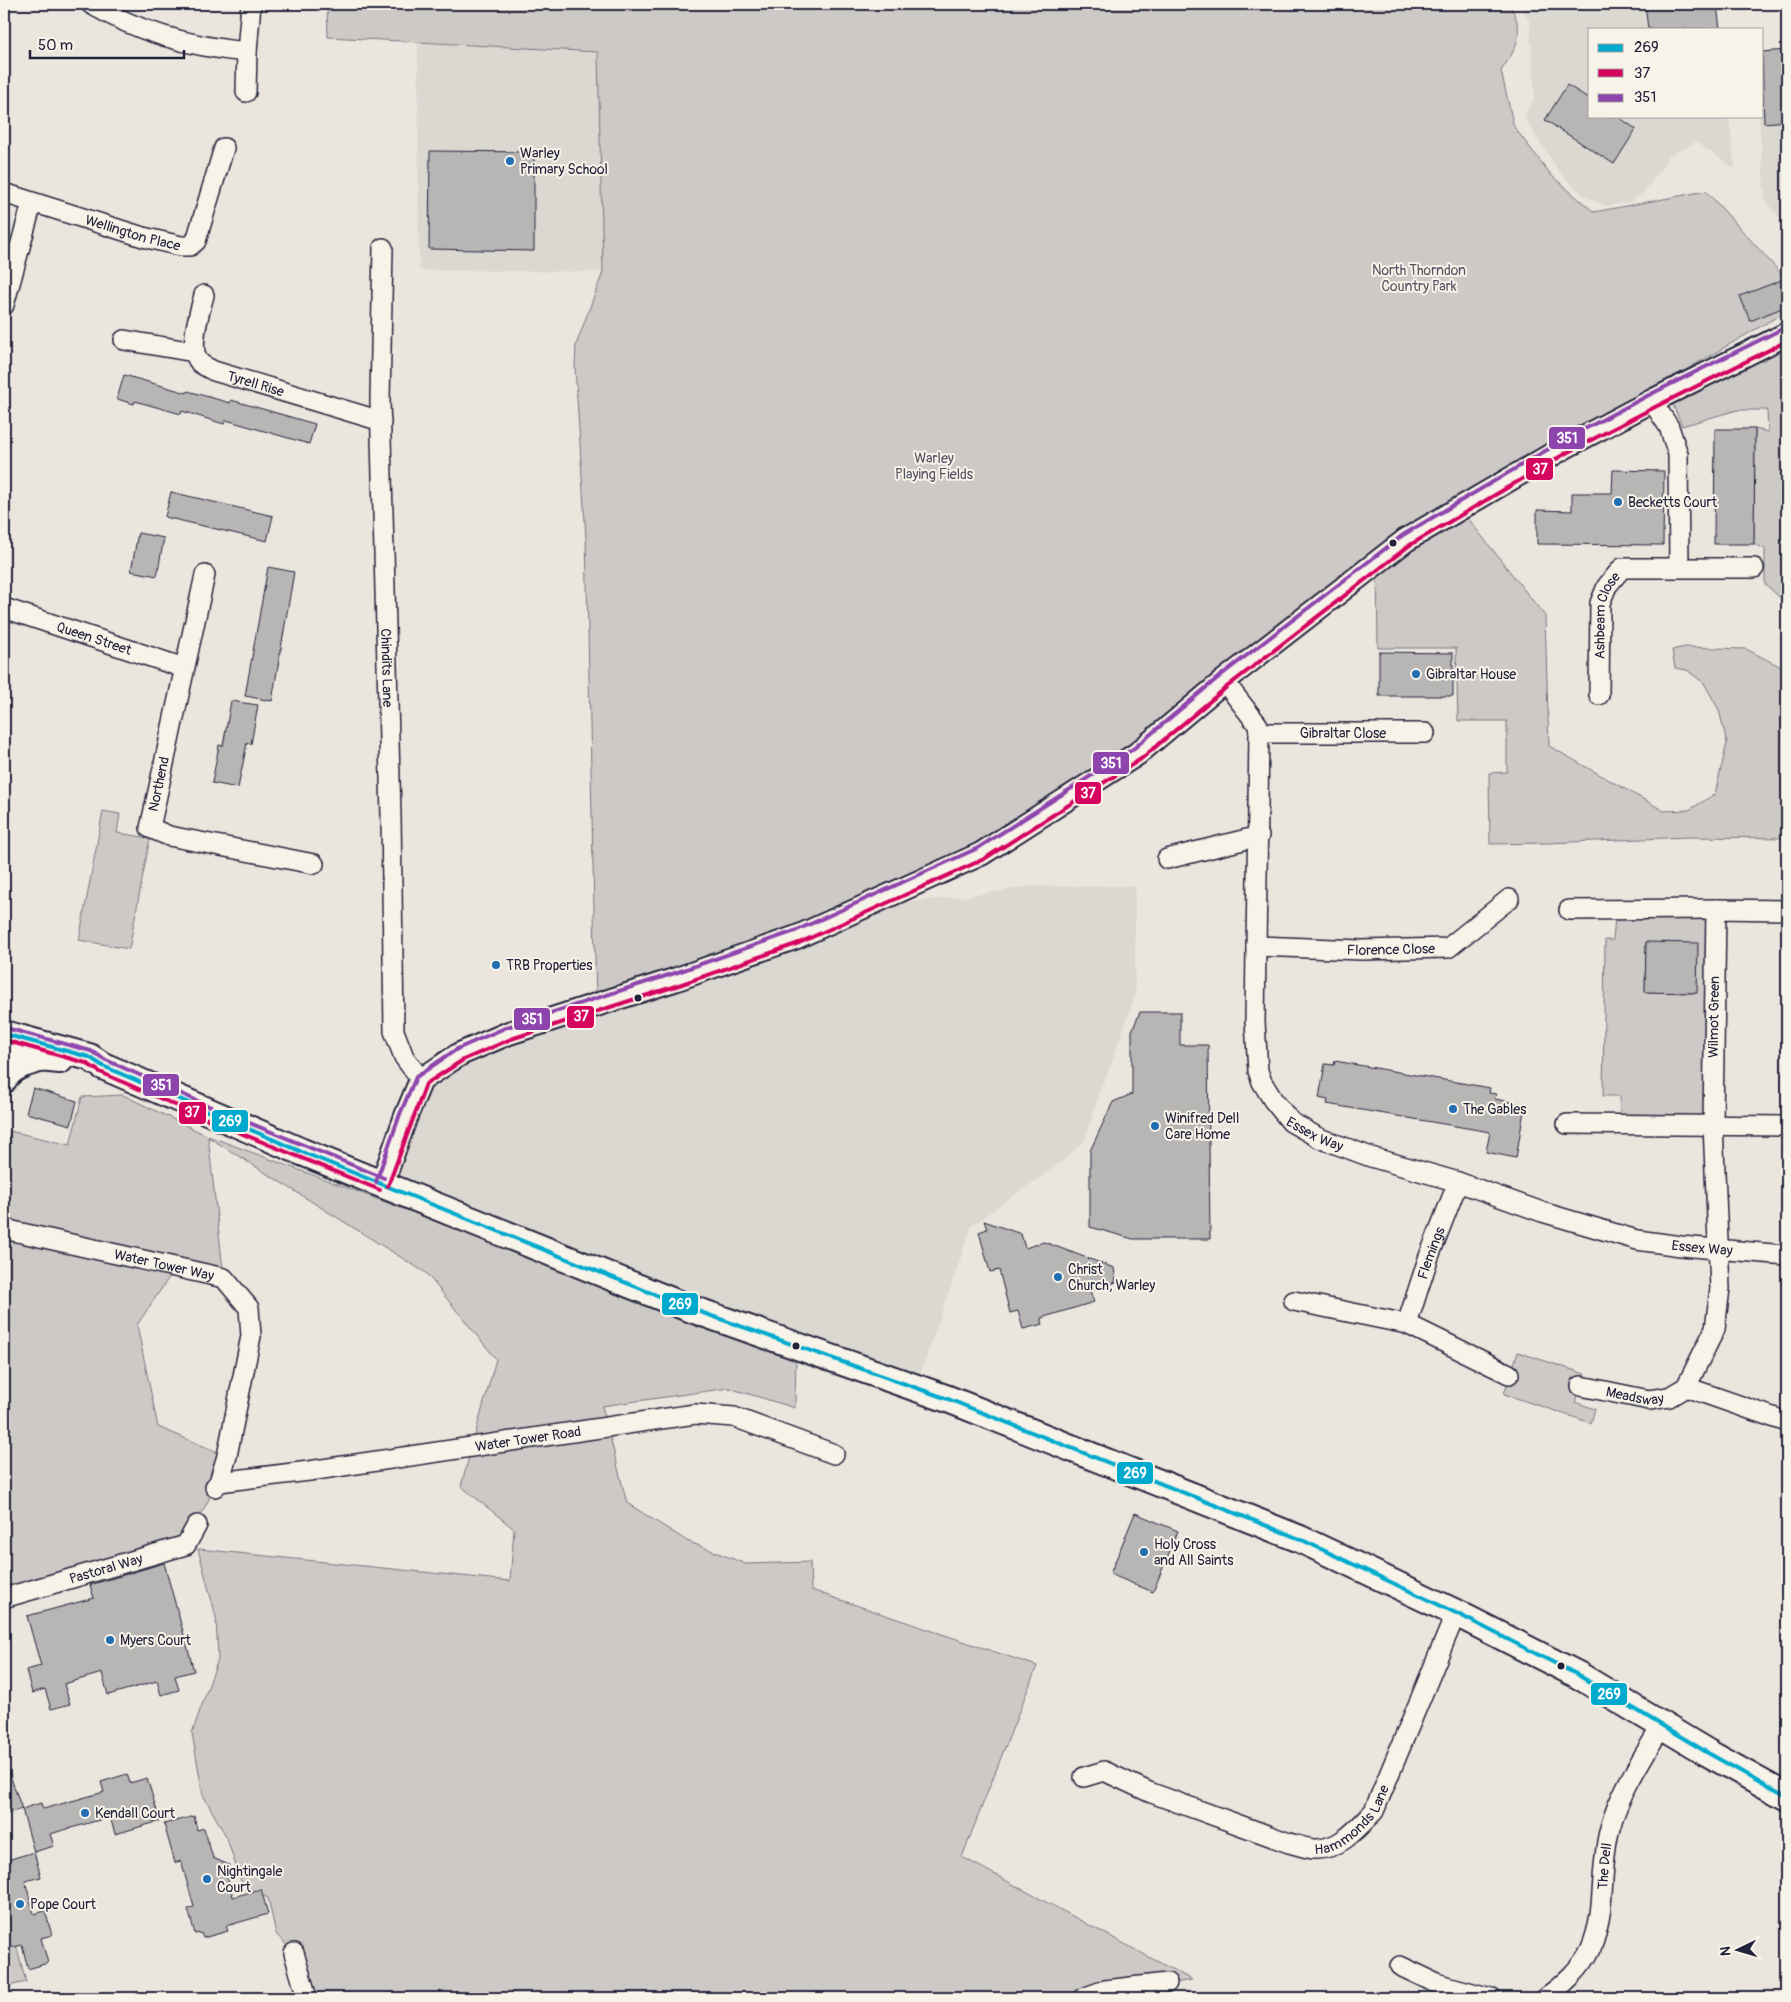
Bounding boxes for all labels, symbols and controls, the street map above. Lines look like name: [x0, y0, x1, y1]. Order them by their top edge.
scale bar: [30, 28, 184, 60]
legend: [1588, 28, 1764, 118]
text: 50 m: [38, 36, 73, 55]
text: 269: [1634, 38, 1659, 57]
text: 37: [1634, 64, 1650, 83]
text: 351: [1634, 88, 1656, 107]
place label: Warley Primary School: [520, 145, 608, 178]
marker: Warley Primary School: [504, 155, 516, 167]
street label: Wellington Place: [83, 211, 182, 254]
park label: North Thorndon Country Park: [1372, 262, 1466, 295]
street label: Tyrell Rise: [225, 367, 286, 400]
line badge: 351: [1548, 426, 1586, 450]
text: 351: [1557, 430, 1577, 447]
park label: Warley Playing Fields: [895, 450, 974, 483]
line badge: 37: [1525, 457, 1554, 481]
text: 37: [1532, 461, 1548, 478]
place label: Becketts Court: [1628, 494, 1717, 511]
marker: Becketts Court: [1612, 496, 1624, 508]
unlabelled marker: [1388, 538, 1398, 548]
street label: Ashbeam Close: [1591, 568, 1624, 659]
street label: Queen Street: [54, 618, 134, 659]
street label: Chindits Lane: [378, 628, 397, 708]
place label: Gibraltar House: [1426, 666, 1516, 683]
marker: Gibraltar House: [1410, 668, 1422, 680]
street label: Gibraltar Close: [1300, 725, 1386, 742]
line badge: 351: [1092, 751, 1130, 775]
street label: Northend: [145, 755, 173, 813]
text: 351: [1101, 755, 1121, 772]
line badge: 37: [1074, 781, 1102, 805]
text: 37: [1080, 785, 1096, 802]
street label: Florence Close: [1346, 940, 1435, 959]
place label: TRB Properties: [506, 957, 593, 974]
marker: TRB Properties: [490, 959, 502, 971]
street label: Wilmot Green: [1705, 976, 1723, 1058]
unlabelled marker: [633, 993, 643, 1003]
line badge: 37: [566, 1005, 595, 1029]
line badge: 351: [513, 1007, 551, 1031]
text: 37: [573, 1008, 589, 1025]
text: 351: [522, 1011, 542, 1028]
line badge: 351: [142, 1073, 180, 1097]
text: 351: [151, 1077, 171, 1094]
line badge: 37: [178, 1101, 207, 1125]
place label: The Gables: [1463, 1101, 1527, 1118]
marker: The Gables: [1447, 1103, 1459, 1115]
text: 37: [184, 1104, 200, 1121]
line badge: 269: [211, 1109, 249, 1133]
place label: Winifred Dell Care Home: [1165, 1110, 1239, 1143]
text: 269: [218, 1113, 242, 1130]
street label: Essex Way: [1284, 1113, 1346, 1155]
marker: Winifred Dell Care Home: [1149, 1120, 1161, 1132]
street label: Flemings: [1414, 1224, 1449, 1281]
street label: Essex Way: [1671, 1236, 1733, 1259]
street label: Water Tower Way: [112, 1245, 216, 1284]
place label: Christ Church, Warley: [1068, 1261, 1155, 1294]
marker: Christ Church, Warley: [1052, 1271, 1064, 1283]
line badge: 269: [661, 1292, 699, 1316]
text: 269: [668, 1296, 692, 1313]
unlabelled marker: [791, 1341, 801, 1351]
street label: Meadsway: [1604, 1383, 1665, 1409]
street label: Water Tower Road: [474, 1422, 582, 1455]
line badge: 269: [1116, 1461, 1154, 1485]
text: 269: [1123, 1465, 1147, 1482]
place label: Holy Cross and All Saints: [1154, 1536, 1234, 1569]
marker: Holy Cross and All Saints: [1138, 1546, 1150, 1558]
street label: Pastoral Way: [67, 1550, 144, 1587]
place label: Myers Court: [120, 1632, 191, 1649]
marker: Myers Court: [104, 1634, 116, 1646]
unlabelled marker: [1556, 1661, 1566, 1671]
line badge: 269: [1590, 1682, 1628, 1706]
text: 269: [1597, 1686, 1621, 1703]
street label: Hammonds Lane: [1314, 1782, 1392, 1858]
place label: Kendall Court: [95, 1805, 175, 1822]
marker: Kendall Court: [79, 1807, 91, 1819]
street label: The Dell: [1594, 1842, 1615, 1890]
place label: Nightingale Court: [217, 1863, 283, 1896]
marker: Nightingale Court: [201, 1873, 213, 1885]
place label: Pope Court: [30, 1896, 96, 1913]
marker: Pope Court: [14, 1898, 26, 1910]
north arrow: [1714, 1924, 1764, 1974]
text: N: [1717, 1946, 1734, 1957]

